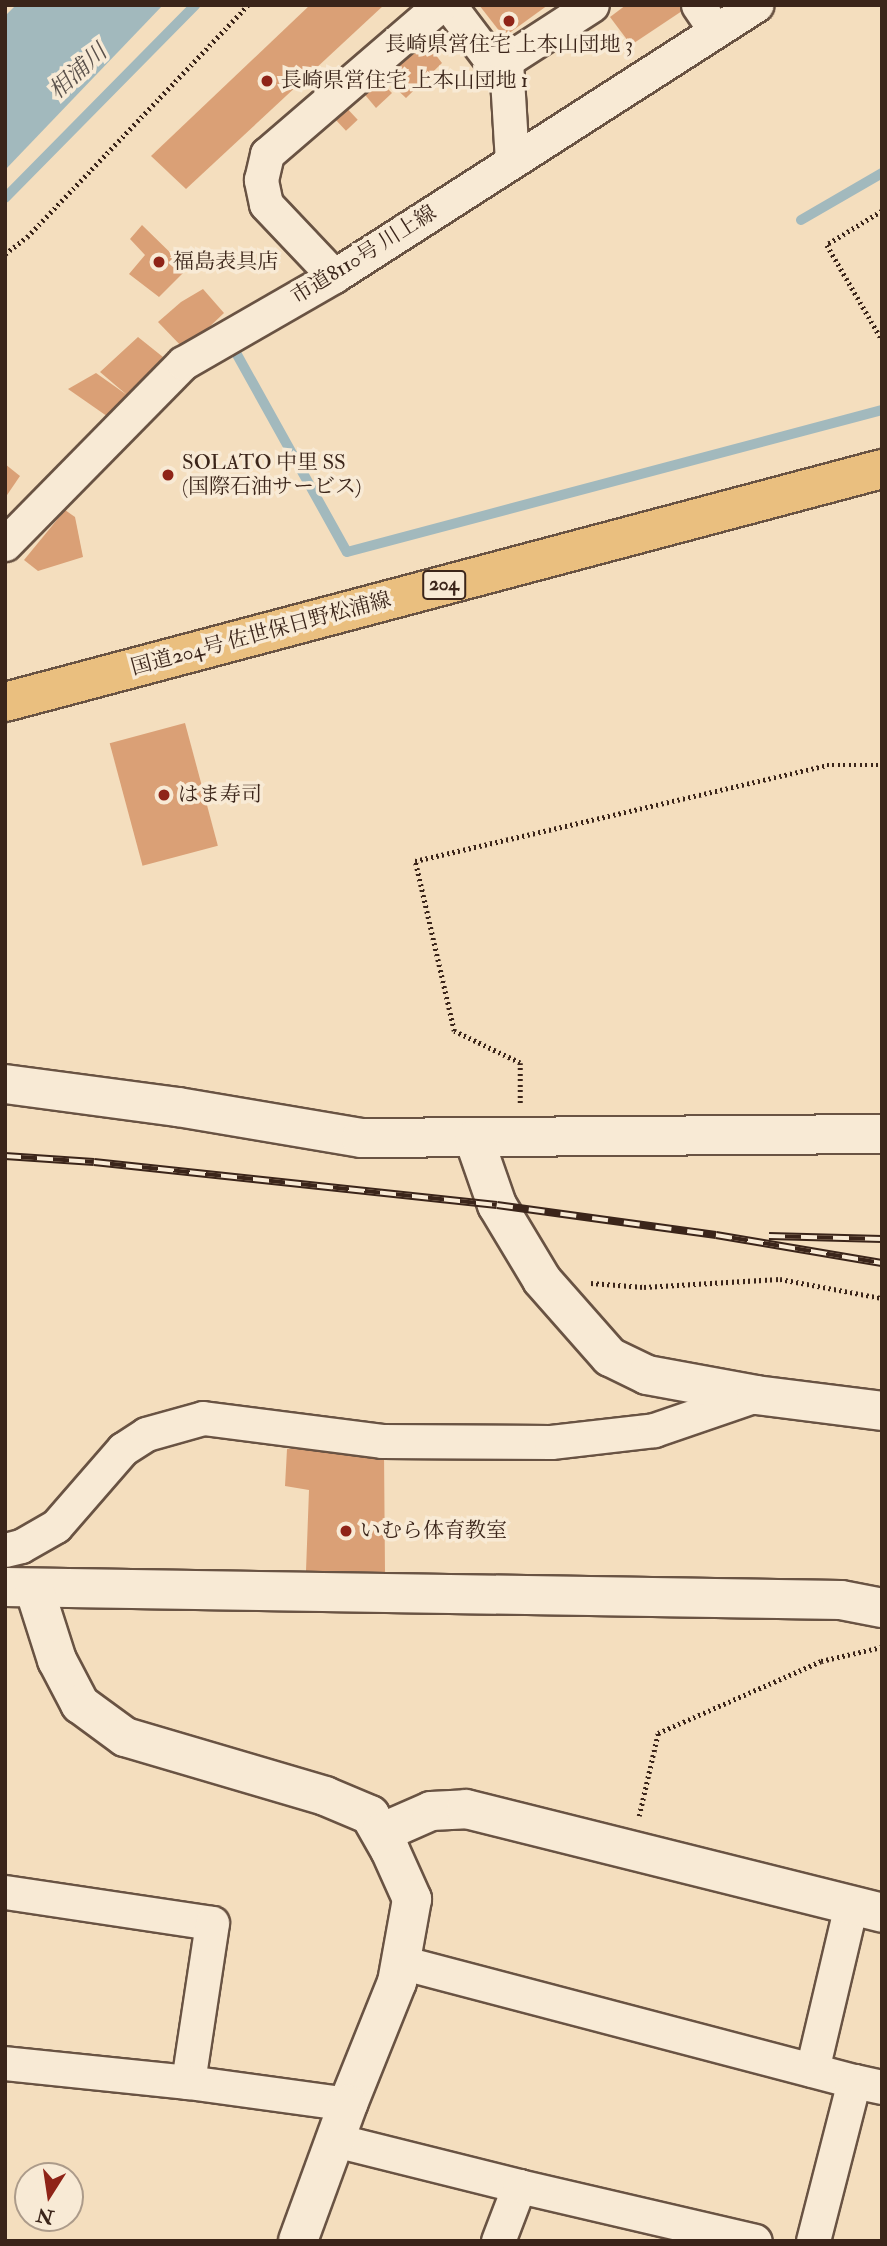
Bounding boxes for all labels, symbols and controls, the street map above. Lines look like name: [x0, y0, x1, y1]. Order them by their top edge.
marker: 長崎県営住宅 上本山団地 3: [501, 13, 517, 29]
place label: 長崎県営住宅 上本山団地 3: [385, 32, 633, 58]
water label: 相浦川: [43, 39, 113, 105]
place label: 長崎県営住宅 上本山団地 1: [281, 68, 528, 94]
marker: 長崎県営住宅 上本山団地 1: [259, 73, 275, 89]
street label: 市道8110号 川上線: [287, 200, 441, 310]
place label: 福島表具店: [173, 249, 278, 275]
marker: 福島表具店: [151, 254, 167, 270]
place label: SOLATO 中里 SS (国際石油サービス): [182, 450, 361, 500]
marker: SOLATO 中里 SS (国際石油サービス): [160, 467, 176, 483]
road number: 204: [421, 570, 467, 600]
street label: 国道204号 佐世保日野松浦線: [128, 587, 394, 681]
place label: はま寿司: [178, 782, 262, 808]
marker: はま寿司: [156, 787, 172, 803]
place label: いむら体育教室: [360, 1518, 507, 1544]
marker: いむら体育教室: [338, 1523, 354, 1539]
north arrow: [14, 2162, 84, 2232]
text: N: [34, 2202, 56, 2229]

